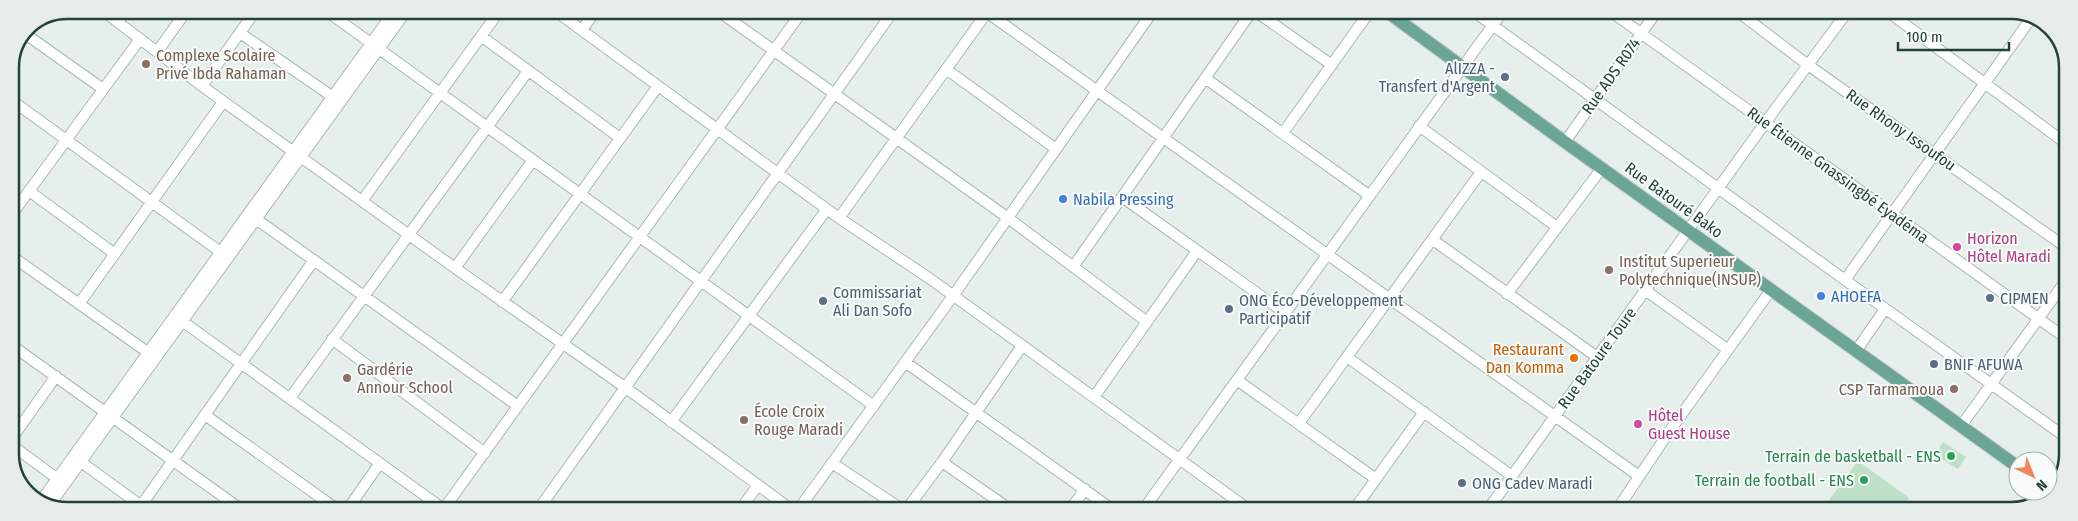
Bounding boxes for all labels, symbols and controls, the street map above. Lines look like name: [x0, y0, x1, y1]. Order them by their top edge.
scale bar: [1898, 20, 2009, 52]
text: 100 m: [1906, 28, 1943, 46]
street label: Rue ADS R074: [1578, 34, 1644, 118]
place label: Complexe Scolaire Privé Ibda Rahaman: [156, 46, 287, 83]
marker: Complexe Scolaire Privé Ibda Rahaman: [140, 58, 152, 70]
place label: AlIZZA - Transfert d'Argent: [1379, 59, 1496, 96]
marker: AlIZZA - Transfert d'Argent: [1499, 71, 1511, 83]
street label: Rue Rhony Issoufou: [1842, 85, 1960, 175]
street label: Rue Étienne Gnassingbé Eyadéma: [1744, 103, 1932, 247]
street label: Rue Batouré Bako: [1621, 158, 1727, 242]
place label: Nabila Pressing: [1073, 190, 1174, 209]
marker: Nabila Pressing: [1057, 193, 1069, 205]
place label: Horizon Hôtel Maradi: [1967, 229, 2051, 266]
marker: Horizon Hôtel Maradi: [1951, 241, 1963, 253]
place label: Institut Superieur Polytechnique(INSUP): [1619, 252, 1761, 289]
marker: Institut Superieur Polytechnique(INSUP): [1603, 264, 1615, 276]
place label: Commissariat Ali Dan Sofo: [833, 283, 923, 320]
place label: AHOEFA: [1831, 287, 1882, 306]
place label: CIPMEN: [2000, 289, 2049, 308]
marker: AHOEFA: [1815, 290, 1827, 302]
place label: ONG Éco-Développement Participatif: [1239, 291, 1404, 328]
marker: CIPMEN: [1984, 292, 1996, 304]
marker: Commissariat Ali Dan Sofo: [817, 295, 829, 307]
marker: ONG Éco-Développement Participatif: [1223, 303, 1235, 315]
street label: Rue Batoure Toure: [1554, 304, 1640, 412]
place label: Restaurant Dan Komma: [1486, 340, 1565, 377]
marker: Restaurant Dan Komma: [1568, 352, 1580, 364]
place label: BNIF AFUWA: [1944, 355, 2023, 374]
marker: BNIF AFUWA: [1928, 358, 1940, 370]
place label: Gardérie Annour School: [357, 360, 453, 397]
marker: Gardérie Annour School: [341, 372, 353, 384]
place label: CSP Tarmamoua: [1839, 380, 1944, 399]
marker: CSP Tarmamoua: [1948, 383, 1960, 395]
place label: École Croix Rouge Maradi: [754, 402, 843, 439]
place label: Hôtel Guest House: [1648, 406, 1731, 443]
marker: École Croix Rouge Maradi: [738, 414, 750, 426]
marker: Hôtel Guest House: [1632, 418, 1644, 430]
place label: Terrain de basketball - ENS: [1765, 447, 1941, 466]
marker: Terrain de basketball - ENS: [1945, 450, 1957, 462]
north arrow: [2008, 451, 2058, 501]
place label: Terrain de football - ENS: [1695, 471, 1854, 490]
place label: ONG Cadev Maradi: [1472, 474, 1593, 493]
marker: Terrain de football - ENS: [1858, 474, 1870, 486]
text: N: [2033, 476, 2050, 494]
marker: ONG Cadev Maradi: [1456, 477, 1468, 489]

